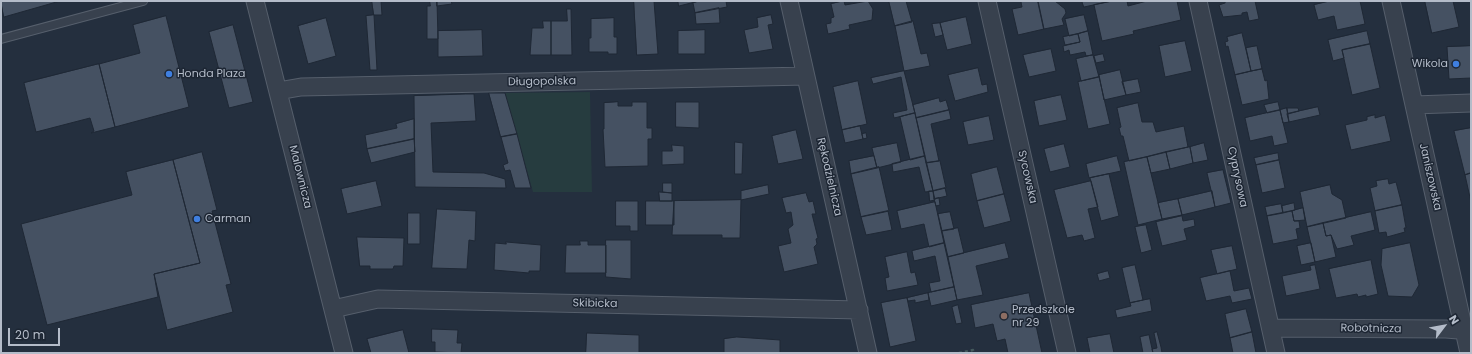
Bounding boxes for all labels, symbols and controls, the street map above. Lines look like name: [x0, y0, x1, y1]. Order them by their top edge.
place label: Wikola: [1412, 57, 1448, 71]
marker: Wikola: [1451, 59, 1461, 69]
place label: Honda Plaza: [177, 67, 245, 81]
marker: Honda Plaza: [164, 69, 174, 79]
street label: Długopolska: [508, 75, 576, 89]
street label: Rękodzielnicza: [814, 137, 844, 217]
street label: Janiszowska: [1416, 142, 1444, 212]
street label: Malownicza: [286, 144, 314, 210]
street label: Cyprysowa: [1224, 145, 1250, 209]
street label: Sycowska: [1014, 149, 1040, 205]
place label: Carman: [205, 212, 251, 226]
marker: Carman: [192, 214, 202, 224]
street label: Skibicka: [573, 297, 617, 311]
place label: Przedszkole nr 29: [1012, 303, 1075, 329]
north arrow: [1424, 306, 1464, 346]
marker: Przedszkole nr 29: [999, 311, 1009, 321]
text: N: [1445, 312, 1463, 327]
scale bar: [10, 320, 62, 346]
street label: Robotnicza: [1340, 322, 1402, 336]
text: 20 m: [15, 326, 45, 343]

